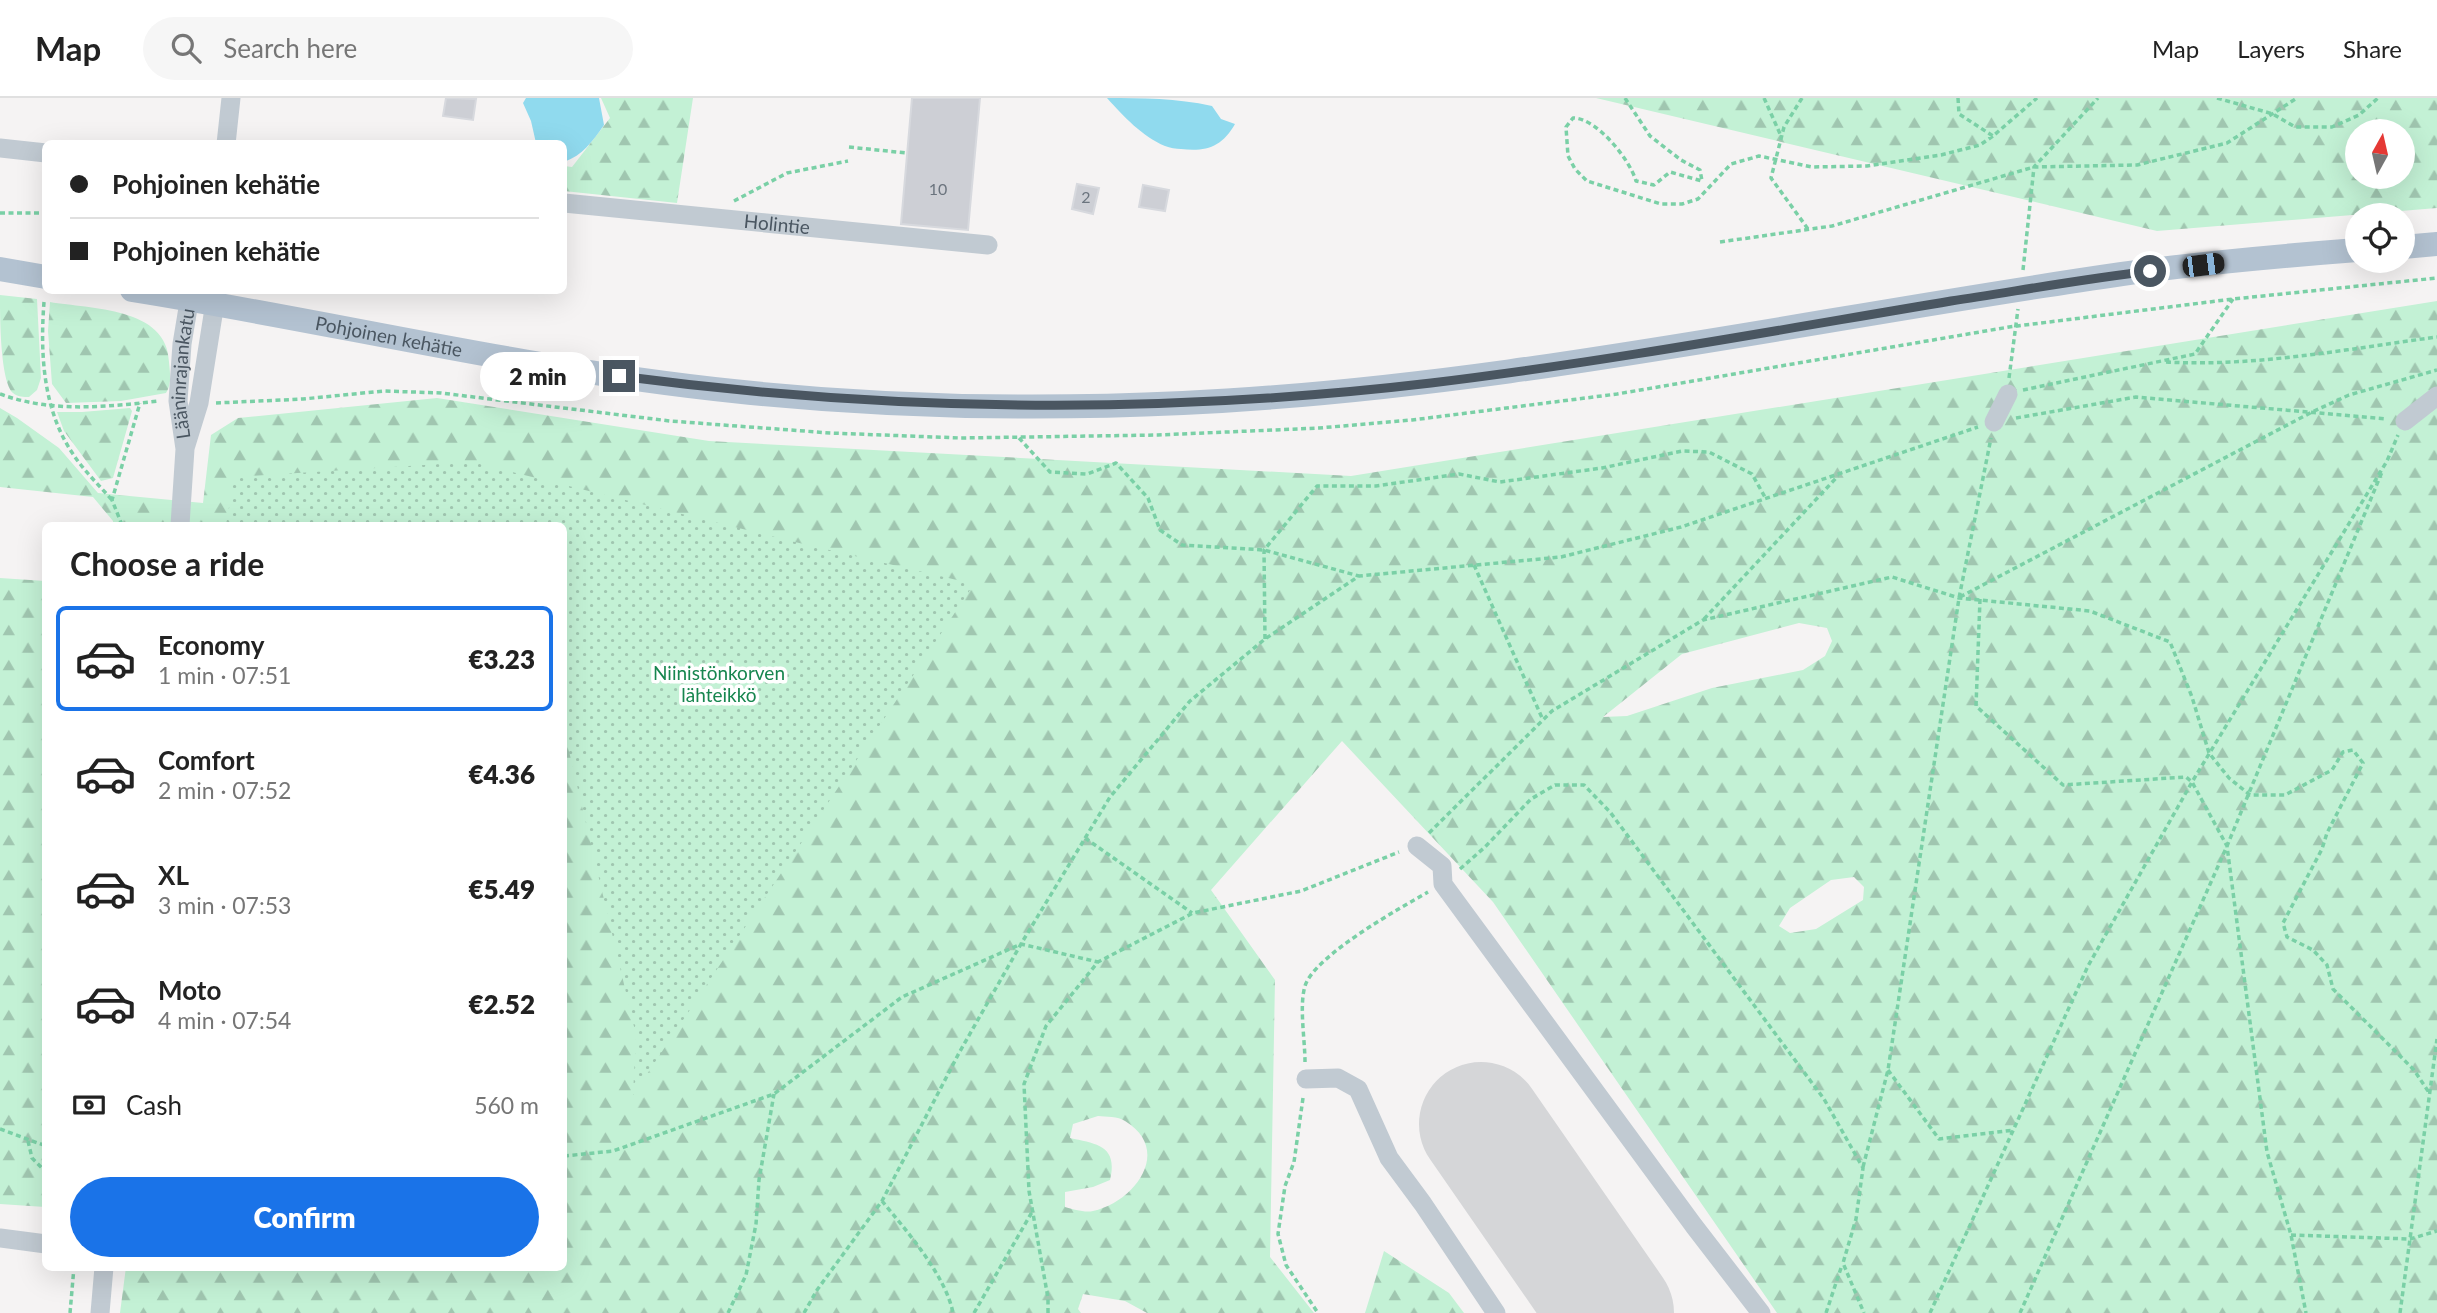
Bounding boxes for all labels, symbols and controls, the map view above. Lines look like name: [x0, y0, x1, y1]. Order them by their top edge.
search box: [143, 17, 633, 80]
text: Map: [35, 28, 101, 68]
icon: search: [167, 29, 205, 67]
text: Search here: [223, 32, 357, 64]
text: Map: [2152, 34, 2199, 63]
text: Layers: [2237, 34, 2305, 63]
text: Share: [2343, 34, 2402, 63]
north arrow: [2345, 119, 2415, 189]
map controls: [2345, 119, 2415, 273]
text: Pohjoinen kehätie: [112, 168, 320, 200]
house number: 10: [929, 179, 947, 198]
house number: 2: [1081, 187, 1091, 206]
button: locate: [2345, 203, 2415, 273]
street label: Holintie: [743, 209, 811, 238]
text: Pohjoinen kehätie: [112, 235, 320, 267]
car: [2181, 252, 2226, 278]
route start: [2134, 255, 2166, 287]
street label: Lääninrajankatu: [166, 306, 199, 441]
street label: Pohjoinen kehätie: [313, 311, 464, 361]
callout: 2 min: [479, 352, 594, 400]
route end: [603, 360, 635, 392]
text: 2 min: [509, 362, 567, 390]
text: Choose a ride: [70, 544, 264, 583]
icon: car: [74, 627, 137, 690]
text: Economy: [158, 629, 264, 661]
text: €3.23: [468, 643, 535, 675]
text: 1 min · 07:51: [158, 661, 291, 689]
park label: Niinistönkorven lähteikkö: [653, 661, 785, 706]
icon: car: [74, 742, 137, 805]
text: Comfort: [158, 744, 255, 776]
text: €4.36: [468, 758, 535, 790]
text: 2 min · 07:52: [158, 776, 291, 804]
icon: car: [74, 857, 137, 920]
text: XL: [158, 859, 189, 891]
text: €5.49: [468, 873, 535, 905]
text: 3 min · 07:53: [158, 891, 291, 919]
icon: car: [74, 972, 137, 1035]
text: Moto: [158, 974, 221, 1006]
text: €2.52: [468, 988, 535, 1020]
text: 4 min · 07:54: [158, 1006, 291, 1034]
icon: cash: [70, 1086, 108, 1124]
text: Cash: [126, 1089, 182, 1121]
text: 560 m: [474, 1091, 539, 1119]
button: Confirm: [70, 1177, 539, 1257]

